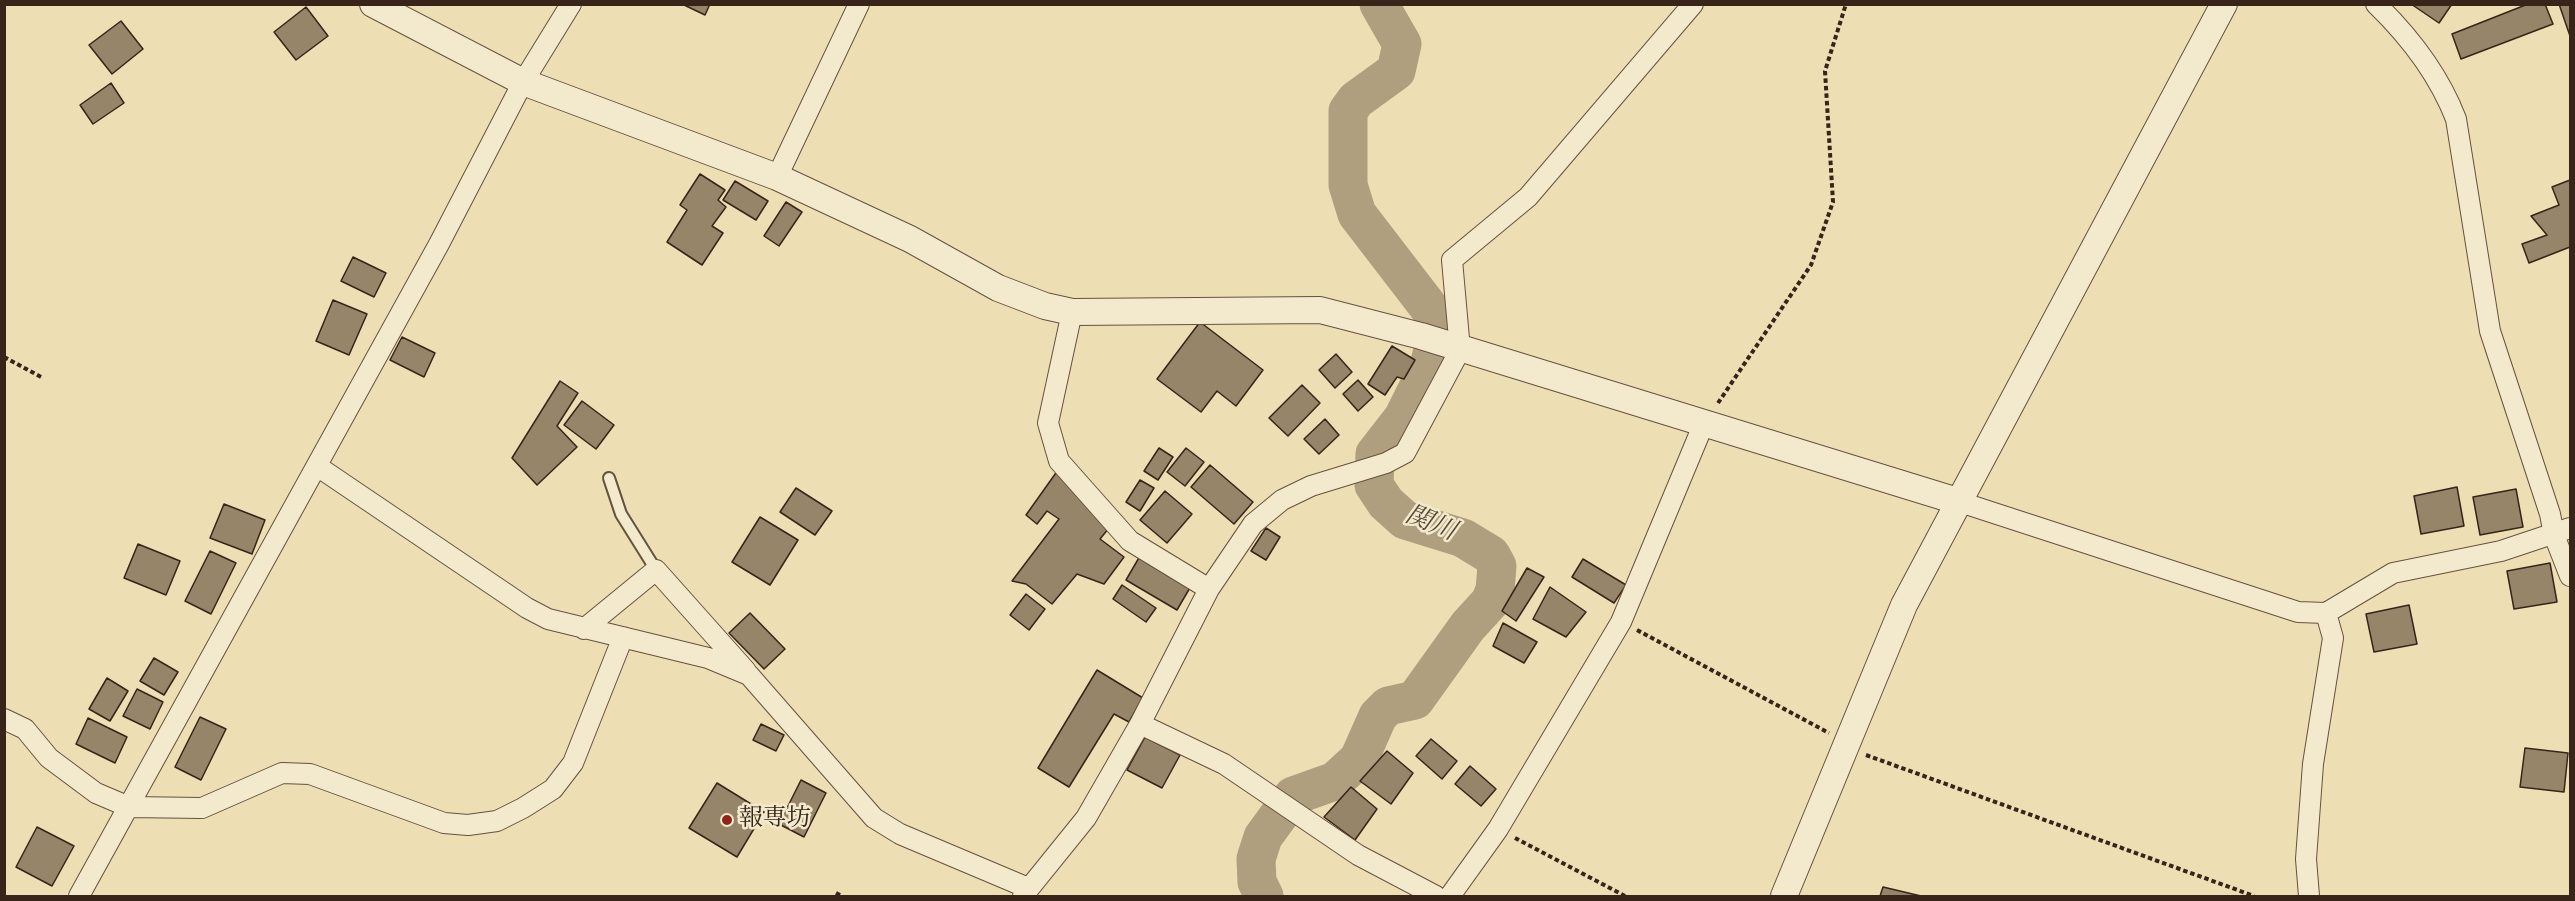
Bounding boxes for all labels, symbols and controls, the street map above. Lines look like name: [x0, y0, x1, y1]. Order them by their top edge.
water label: 関川: [1400, 501, 1460, 549]
place label: 報専坊: [739, 806, 811, 834]
marker: 報専坊: [720, 813, 734, 827]

